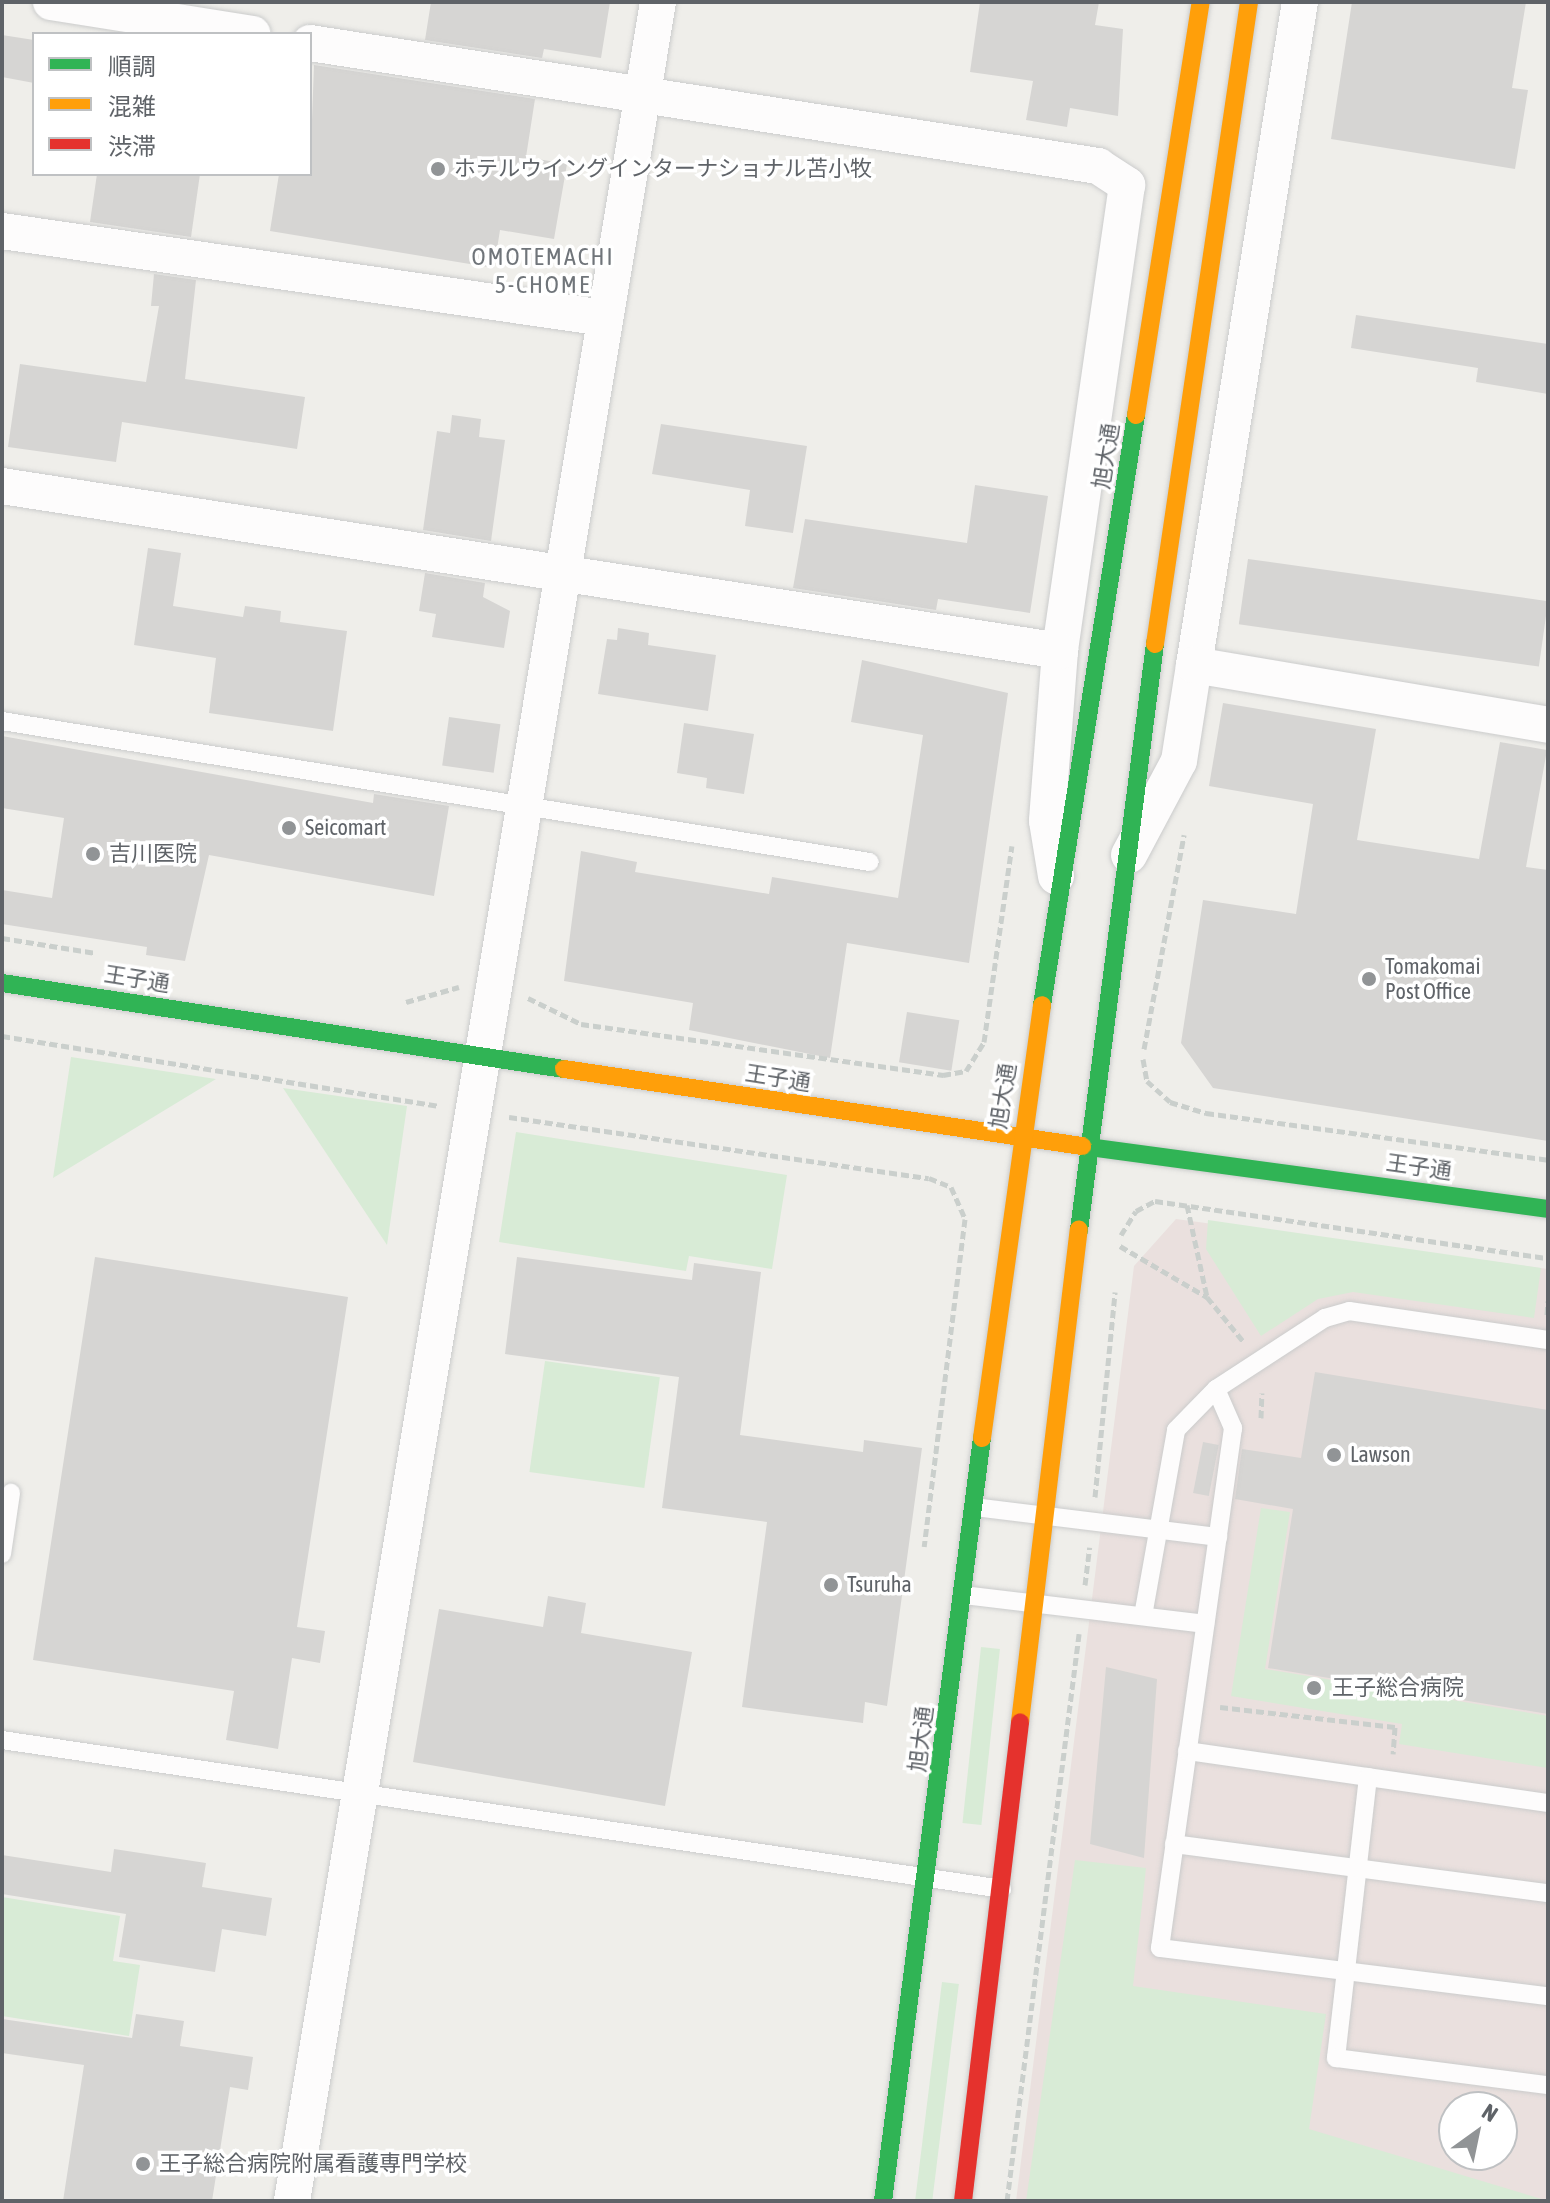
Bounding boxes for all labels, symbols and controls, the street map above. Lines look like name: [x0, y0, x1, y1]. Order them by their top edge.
legend: [32, 32, 312, 176]
text: 順調: [108, 53, 156, 80]
text: 混雑: [108, 93, 156, 120]
text: 渋滞: [108, 133, 156, 160]
place label: ホテルウイングインターナショナル苫小牧: [454, 156, 872, 182]
marker: ホテルウイングインターナショナル苫小牧: [429, 160, 447, 178]
district label: OMOTEMACHI 5-CHOME: [471, 243, 615, 299]
street label: 旭大通: [1088, 421, 1124, 491]
place label: Seicomart: [305, 815, 386, 841]
marker: Seicomart: [280, 819, 298, 837]
place label: 吉川医院: [109, 841, 197, 867]
marker: 吉川医院: [84, 845, 102, 863]
place label: Tomakomai Post Office: [1385, 953, 1480, 1004]
street label: 王子通: [102, 961, 172, 997]
marker: Tomakomai Post Office: [1360, 970, 1378, 988]
street label: 王子通: [743, 1060, 813, 1096]
street label: 旭大通: [985, 1061, 1021, 1131]
street label: 王子通: [1384, 1149, 1454, 1185]
place label: Lawson: [1350, 1442, 1411, 1468]
marker: Lawson: [1325, 1446, 1343, 1464]
place label: Tsuruha: [847, 1572, 912, 1598]
marker: Tsuruha: [822, 1576, 840, 1594]
place label: 王子総合病院: [1332, 1675, 1464, 1701]
marker: 王子総合病院: [1303, 1677, 1325, 1699]
street label: 旭大通: [904, 1705, 938, 1773]
north arrow: [1438, 2091, 1518, 2171]
text: N: [1477, 2098, 1503, 2127]
place label: 王子総合病院附属看護専門学校: [159, 2151, 467, 2177]
marker: 王子総合病院附属看護専門学校: [134, 2155, 152, 2173]

